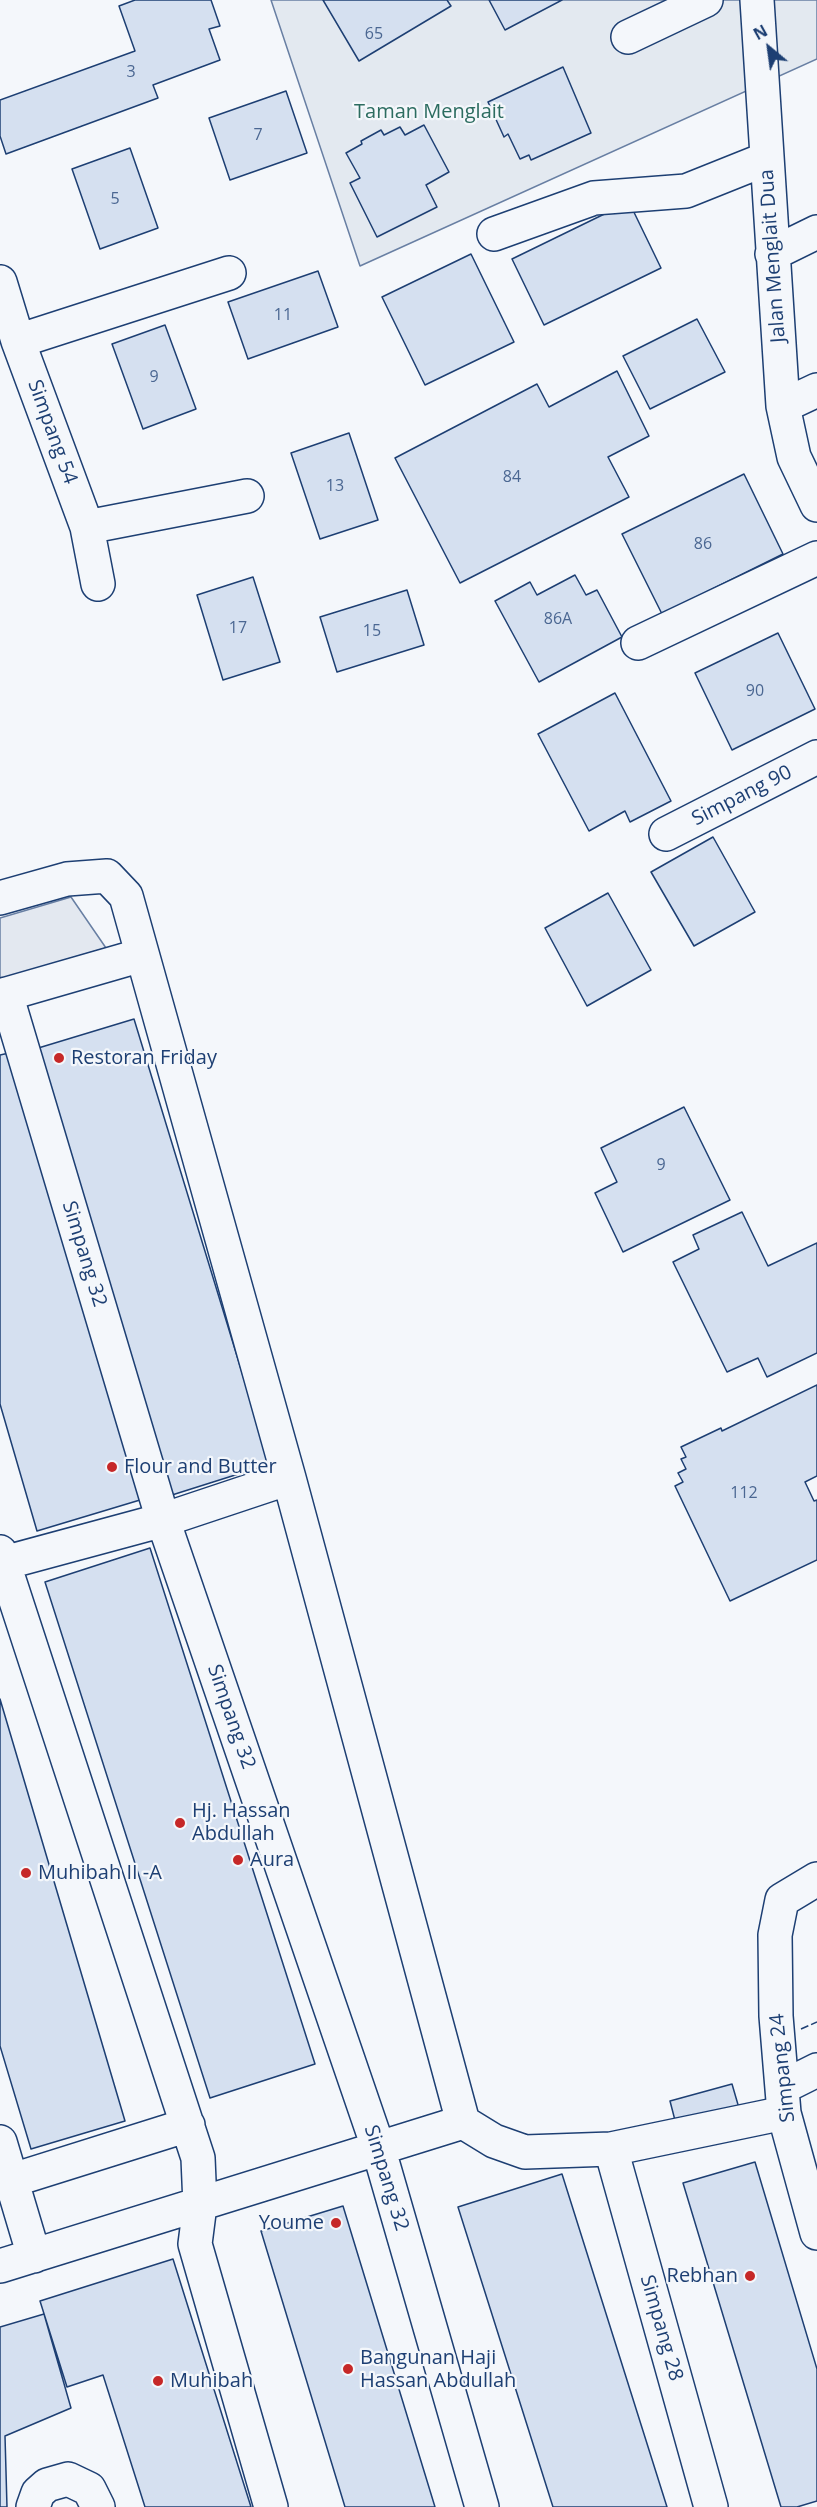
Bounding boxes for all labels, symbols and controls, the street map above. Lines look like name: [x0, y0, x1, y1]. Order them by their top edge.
north arrow: [739, 18, 799, 78]
text: N: [749, 19, 771, 45]
house number: 65: [365, 24, 383, 44]
house number: 3: [126, 62, 136, 82]
park label: Taman Menglait: [354, 100, 504, 124]
house number: 7: [253, 125, 263, 145]
street label: Jalan Menglait Dua: [755, 168, 791, 344]
house number: 5: [110, 189, 120, 209]
house number: 11: [274, 305, 292, 325]
house number: 9: [149, 367, 159, 387]
street label: Simpang 54: [22, 377, 82, 487]
house number: 84: [503, 467, 521, 487]
house number: 13: [326, 476, 344, 496]
house number: 86: [694, 534, 712, 554]
house number: 86A: [544, 609, 572, 629]
house number: 17: [229, 618, 247, 638]
house number: 15: [363, 621, 381, 641]
house number: 90: [746, 681, 764, 701]
street label: Simpang 90: [688, 761, 796, 831]
place label: Restoran Friday: [71, 1046, 217, 1070]
marker: Restoran Friday: [52, 1051, 66, 1065]
house number: 9: [656, 1155, 666, 1175]
street label: Simpang 32: [57, 1198, 111, 1310]
place label: Flour and Butter: [124, 1455, 277, 1479]
marker: Flour and Butter: [105, 1460, 119, 1474]
house number: 112: [730, 1483, 758, 1503]
street label: Simpang 32: [202, 1662, 260, 1772]
place label: Hj. Hassan Abdullah: [192, 1799, 291, 1846]
marker: Hj. Hassan Abdullah: [173, 1816, 187, 1830]
place label: Aura: [250, 1848, 294, 1872]
marker: Aura: [231, 1853, 245, 1867]
place label: Muhibah II -A: [38, 1861, 162, 1885]
marker: Muhibah II -A: [19, 1866, 33, 1880]
street label: Simpang 24: [765, 2013, 801, 2123]
street label: Simpang 32: [359, 2122, 413, 2234]
place label: Youme: [259, 2211, 324, 2235]
marker: Youme: [329, 2216, 343, 2230]
place label: Rebhan: [667, 2264, 738, 2288]
marker: Rebhan: [743, 2269, 757, 2283]
street label: Simpang 28: [634, 2272, 688, 2384]
place label: Bangunan Haji Hassan Abdullah: [360, 2346, 516, 2393]
marker: Bangunan Haji Hassan Abdullah: [341, 2362, 355, 2376]
place label: Muhibah: [170, 2369, 253, 2393]
marker: Muhibah: [151, 2374, 165, 2388]

